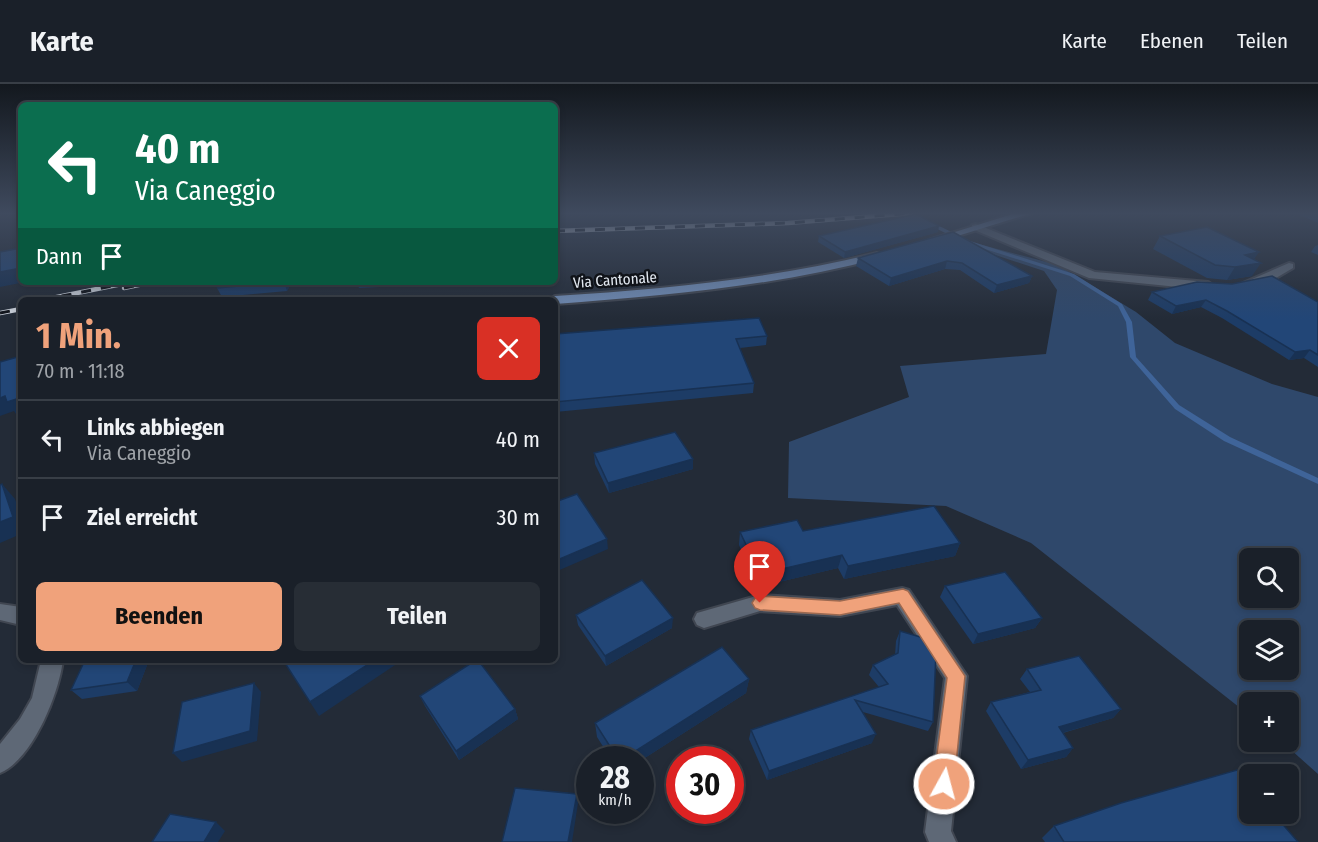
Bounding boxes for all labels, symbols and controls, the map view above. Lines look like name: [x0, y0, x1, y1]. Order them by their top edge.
text: Karte: [30, 25, 94, 58]
text: Karte: [1061, 28, 1107, 54]
text: Ebenen: [1140, 28, 1204, 54]
text: Teilen: [1237, 28, 1288, 54]
text: 40 m: [135, 124, 220, 174]
icon: left: [36, 126, 114, 204]
text: Via Caneggio: [135, 175, 276, 207]
icon: arrive: [95, 240, 128, 273]
text: Dann: [36, 243, 83, 270]
street label: Via Cantonale: [572, 268, 658, 292]
text: 1 Min.: [36, 314, 121, 358]
button: close: [477, 317, 540, 380]
text: 70 m · 11:18: [36, 359, 125, 383]
text: Links abbiegen: [87, 414, 225, 441]
icon: left: [36, 423, 69, 456]
text: 40 m: [496, 426, 540, 453]
text: Via Caneggio: [87, 441, 191, 465]
icon: arrive: [36, 501, 69, 534]
text: Ziel erreicht: [87, 504, 198, 531]
text: 30 m: [497, 504, 540, 531]
pin: [734, 541, 785, 603]
map controls: [1239, 548, 1299, 824]
button: search: [1239, 548, 1299, 608]
icon: arrive: [743, 550, 776, 583]
button: Beenden: [36, 582, 282, 651]
button: Teilen: [294, 582, 540, 651]
button: layers: [1239, 620, 1299, 680]
button: +: [1239, 692, 1299, 752]
speed limit sign: 30: [666, 746, 744, 824]
position arrow: [912, 752, 976, 816]
text: 28: [600, 760, 630, 796]
button: −: [1239, 764, 1299, 824]
text: km/h: [598, 791, 632, 809]

